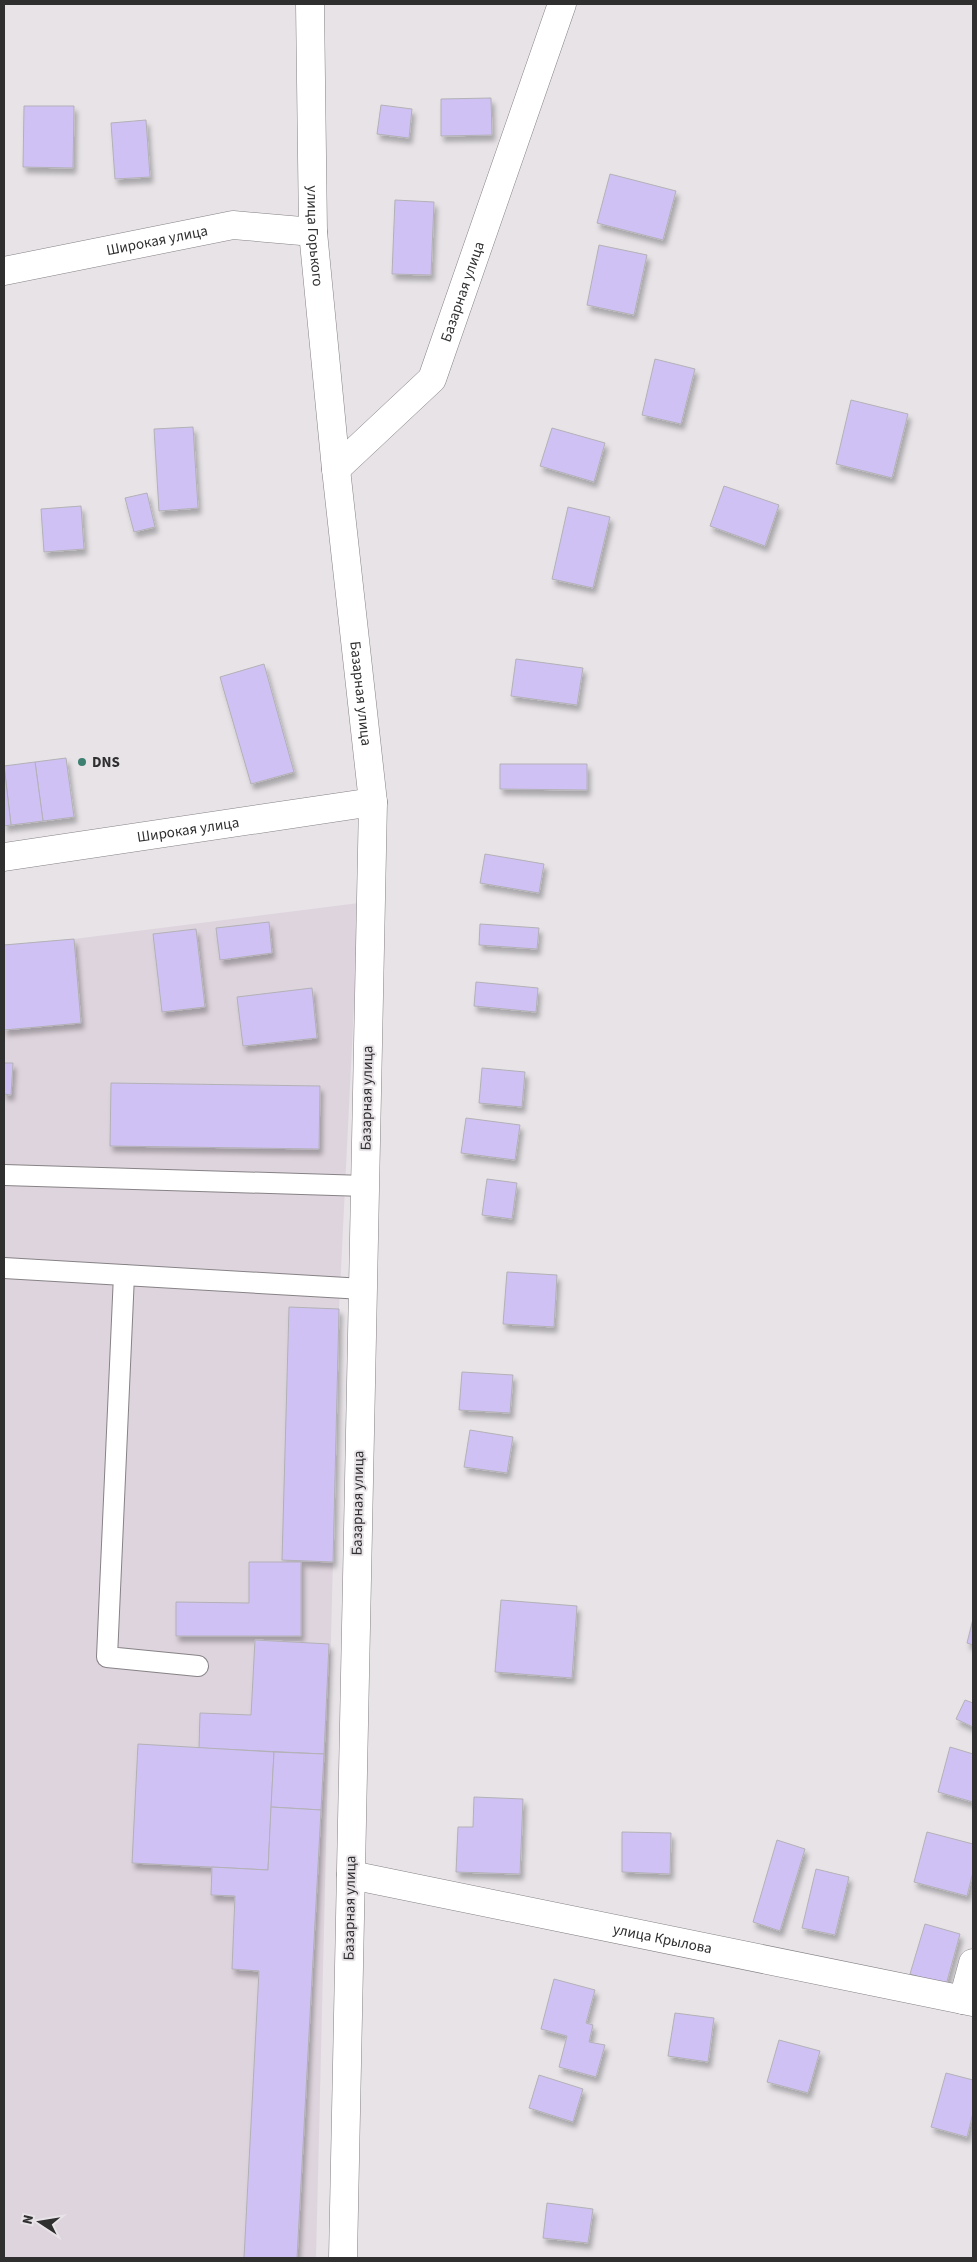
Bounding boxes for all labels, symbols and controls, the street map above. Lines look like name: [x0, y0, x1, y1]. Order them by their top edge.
street label: улица Горького: [302, 185, 329, 287]
street label: Широкая улица: [104, 220, 210, 261]
street label: Базарная улица: [435, 239, 489, 345]
street label: Базарная улица: [345, 640, 377, 747]
place label: DNS: [92, 752, 120, 773]
marker: DNS: [76, 756, 88, 768]
street label: Широкая улица: [135, 812, 240, 848]
street label: Базарная улица: [356, 1045, 378, 1151]
street label: Базарная улица: [347, 1450, 369, 1556]
street label: Базарная улица: [339, 1855, 361, 1961]
street label: улица Крылова: [611, 1918, 714, 1959]
north arrow: [15, 2197, 65, 2247]
text: N: [18, 2213, 39, 2226]

